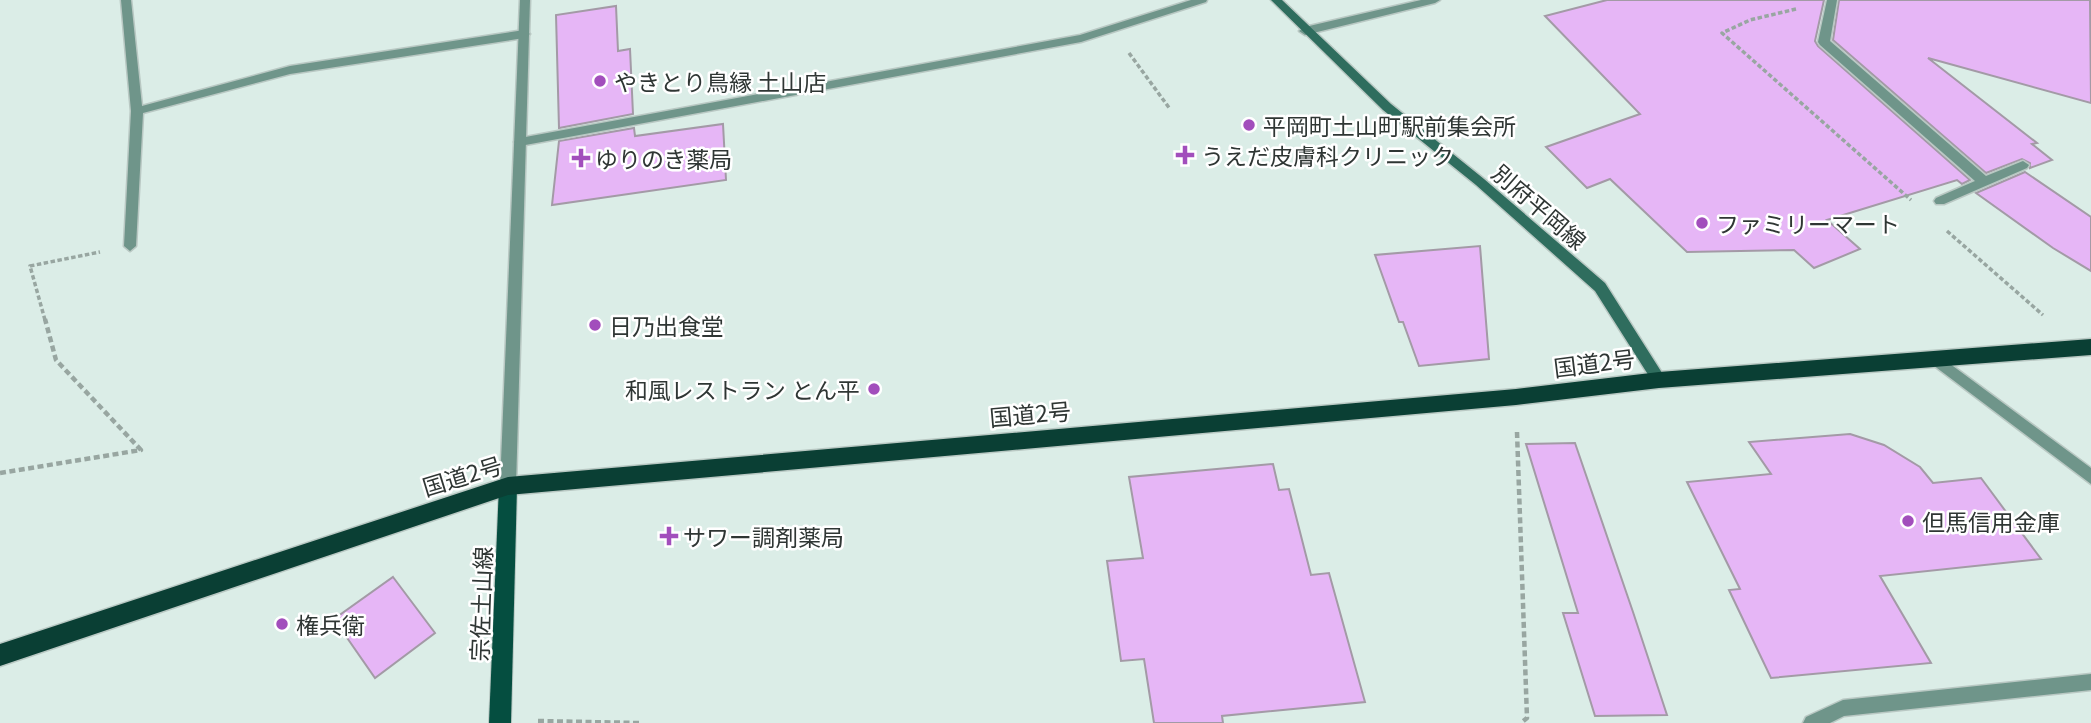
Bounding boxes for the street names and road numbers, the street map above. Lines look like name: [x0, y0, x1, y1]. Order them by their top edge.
street label: 別府平岡線: [1485, 155, 1595, 257]
street label: 国道2号: [1551, 340, 1637, 384]
street label: 国道2号: [988, 393, 1072, 433]
street label: 国道2号: [418, 447, 506, 503]
street label: 宗佐土山線: [461, 546, 499, 662]

